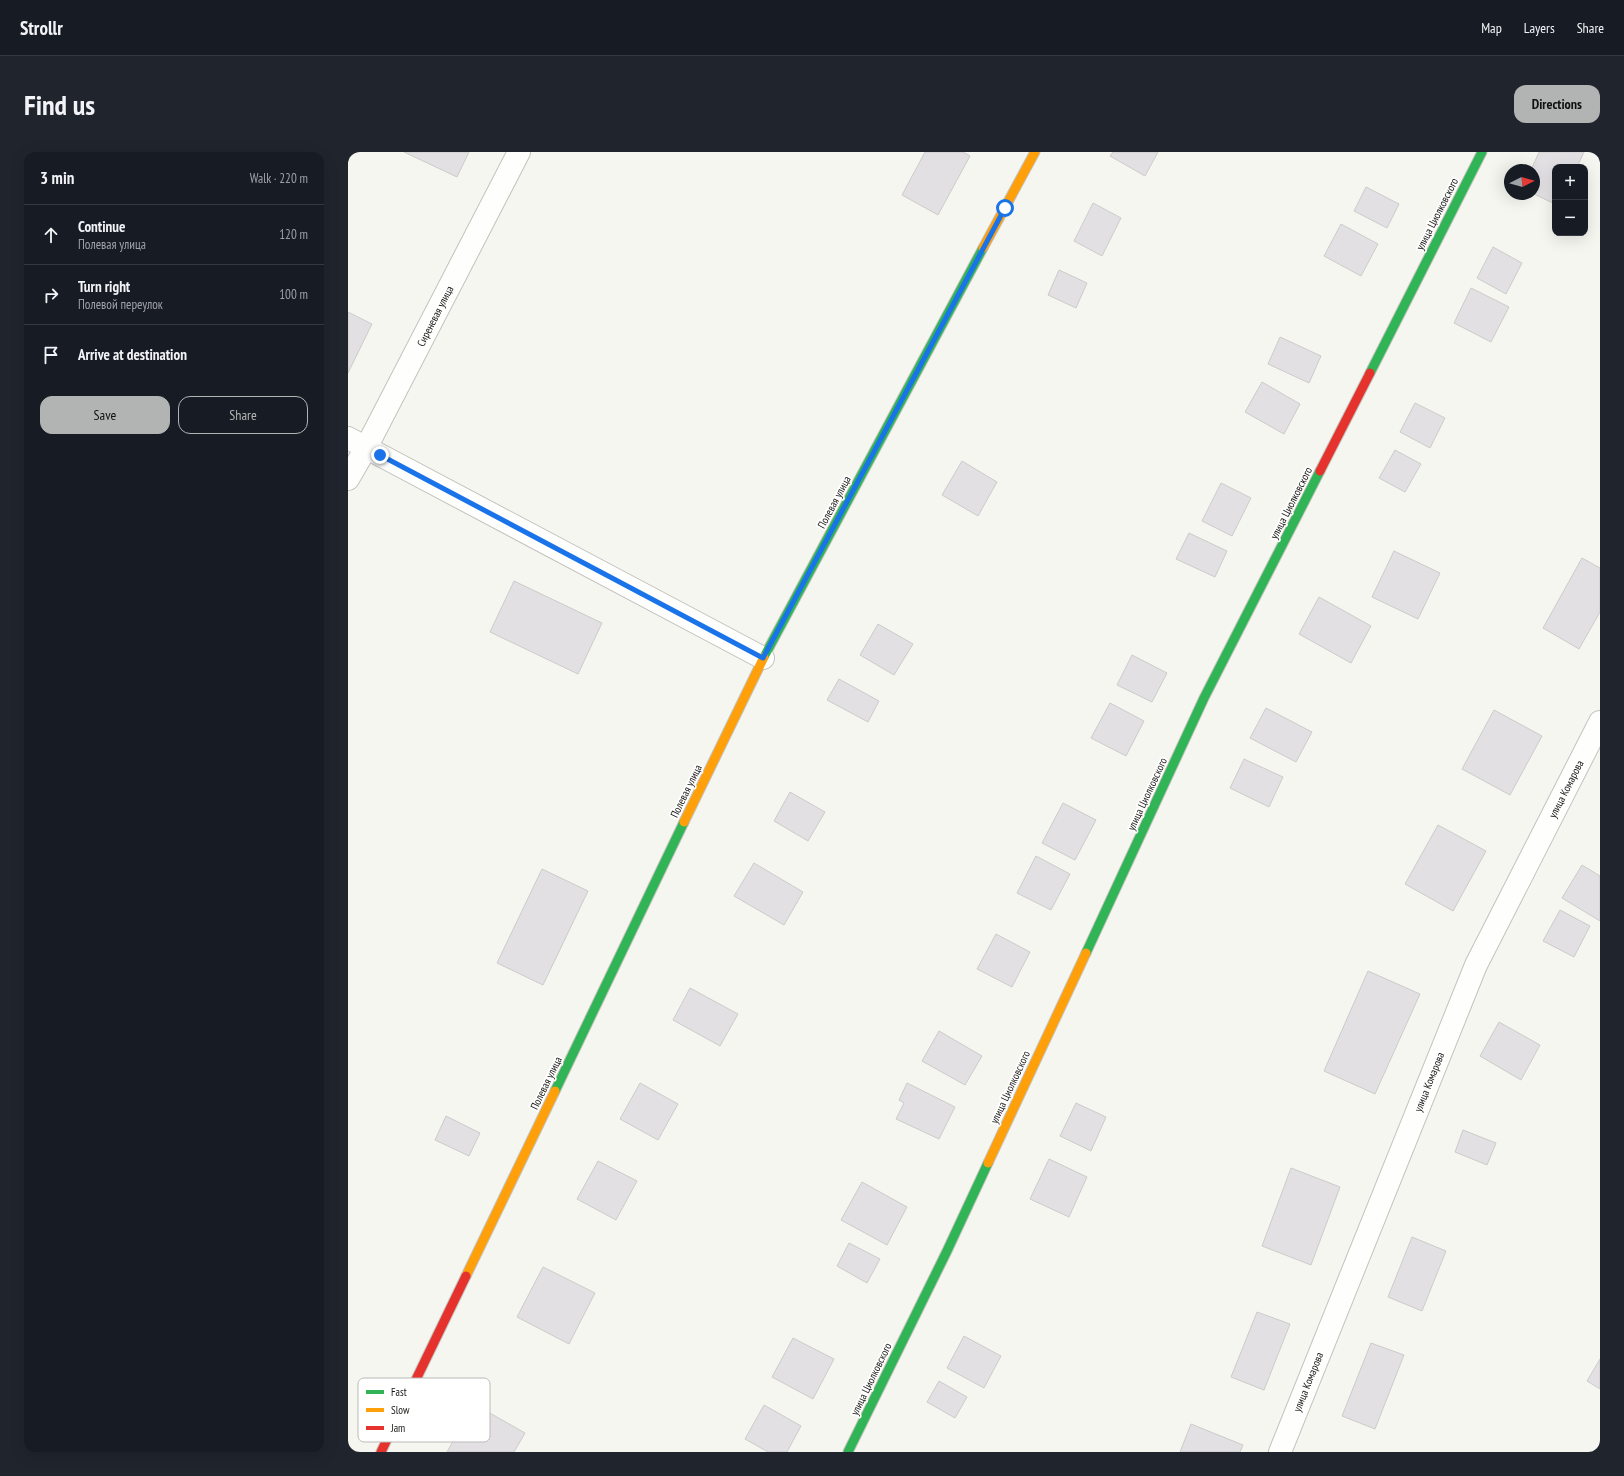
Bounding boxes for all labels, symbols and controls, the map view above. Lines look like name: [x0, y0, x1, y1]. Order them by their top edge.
text: Strollr: [20, 16, 63, 40]
text: Map: [1481, 19, 1502, 37]
text: Layers: [1524, 19, 1555, 37]
text: Share: [1577, 19, 1604, 37]
button: Directions: [1514, 85, 1600, 123]
text: Find us: [24, 86, 95, 123]
north arrow: [1504, 164, 1540, 200]
map controls: [1552, 164, 1588, 236]
button: +: [1552, 164, 1588, 200]
text: 3 min: [40, 167, 74, 189]
text: Walk · 220 m: [250, 170, 308, 187]
street label: улица Циолковского: [1413, 175, 1461, 252]
route start: [996, 199, 1014, 217]
button: −: [1552, 200, 1588, 236]
text: Continue: [78, 217, 125, 236]
icon: ahead: [40, 224, 62, 246]
text: 120 m: [279, 226, 308, 243]
text: Полевая улица: [78, 236, 146, 253]
text: Turn right: [78, 277, 130, 296]
street label: Сиреневая улица: [414, 283, 456, 349]
icon: right: [40, 284, 62, 306]
text: 100 m: [279, 286, 308, 303]
text: Полевой переулок: [78, 296, 163, 313]
icon: arrive: [40, 344, 62, 366]
text: Arrive at destination: [78, 345, 187, 364]
button: Save: [40, 396, 170, 434]
button: Share: [178, 396, 308, 434]
route end: [371, 446, 389, 464]
street label: улица Циолковского: [1267, 464, 1315, 541]
street label: Полевая улица: [814, 473, 854, 531]
street label: улица Циолковского: [1124, 755, 1170, 833]
street label: улица Комарова: [1545, 758, 1587, 820]
street label: Полевая улица: [667, 762, 705, 820]
street label: улица Циолковского: [987, 1048, 1033, 1126]
street label: улица Комарова: [1411, 1050, 1447, 1114]
street label: Полевая улица: [527, 1054, 565, 1112]
street label: улица Циолковского: [847, 1340, 895, 1418]
street label: улица Комарова: [1290, 1350, 1326, 1414]
legend: [358, 1378, 490, 1442]
text: Fast: [391, 1385, 407, 1399]
text: Slow: [391, 1403, 410, 1417]
text: Jam: [390, 1421, 405, 1435]

